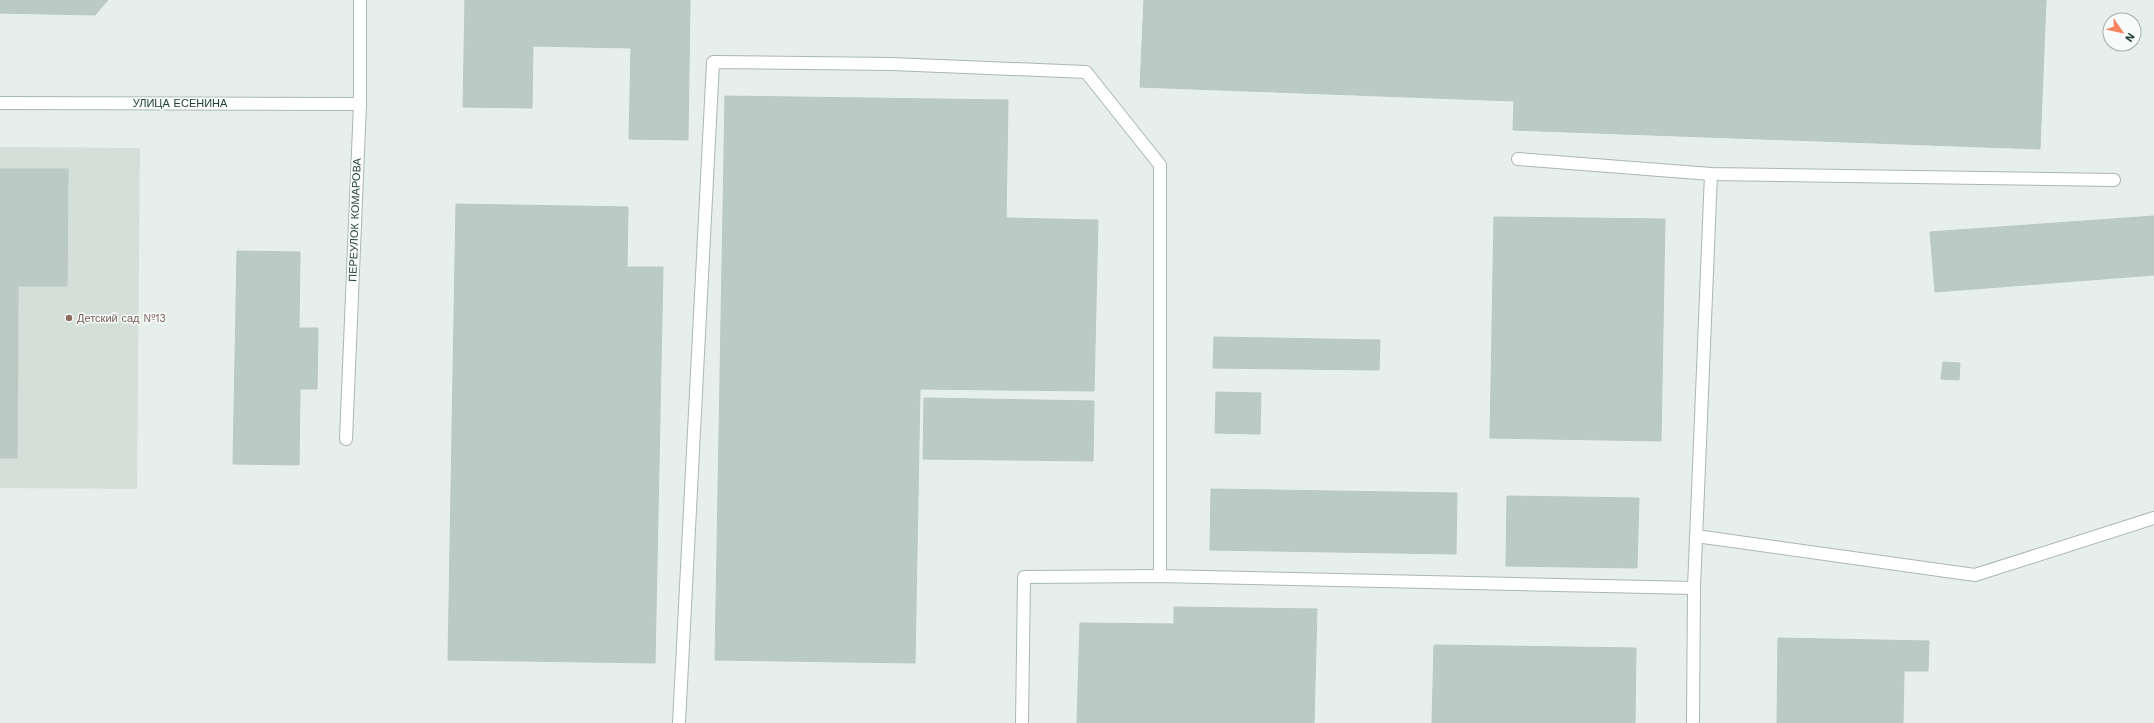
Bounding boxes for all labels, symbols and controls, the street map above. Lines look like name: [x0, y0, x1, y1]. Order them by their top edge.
north arrow: [2102, 12, 2142, 52]
text: N: [2122, 30, 2138, 44]
street label: УЛИЦА ЕСЕНИНА: [133, 97, 228, 110]
street label: ПЕРЕУЛОК КОМАРОВА: [346, 157, 364, 282]
place label: Детский сад №13: [77, 312, 166, 325]
marker: Детский сад №13: [64, 313, 74, 323]

